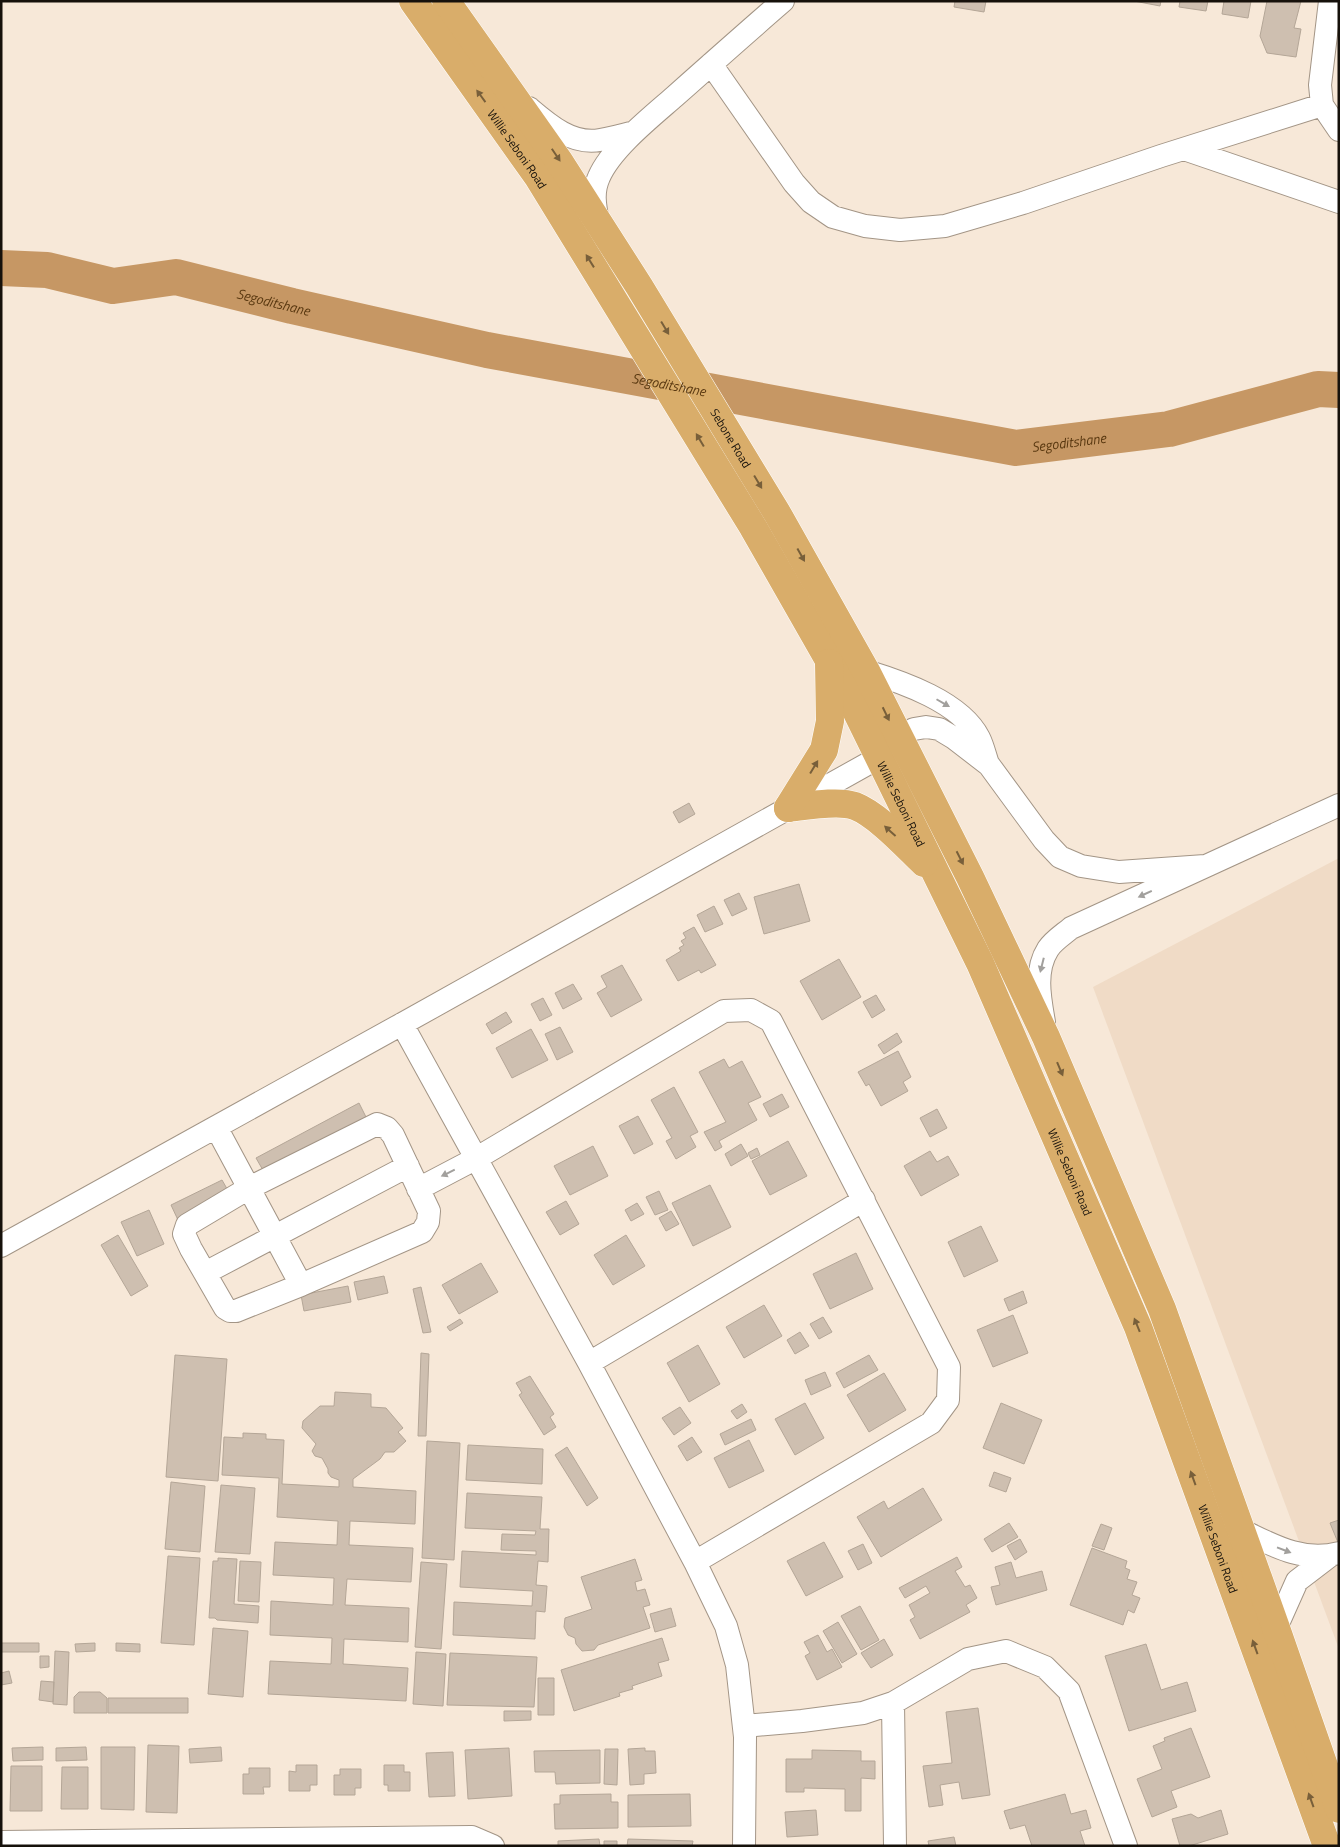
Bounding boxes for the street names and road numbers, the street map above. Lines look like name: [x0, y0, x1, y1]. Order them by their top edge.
street label: Willie Seboni Road: [483, 105, 552, 192]
street label: Sebone Road: [706, 405, 757, 471]
street label: Willie Seboni Road: [873, 758, 931, 850]
street label: Willie Seboni Road: [1043, 1125, 1098, 1218]
street label: Willie Seboni Road: [1194, 1502, 1244, 1596]

